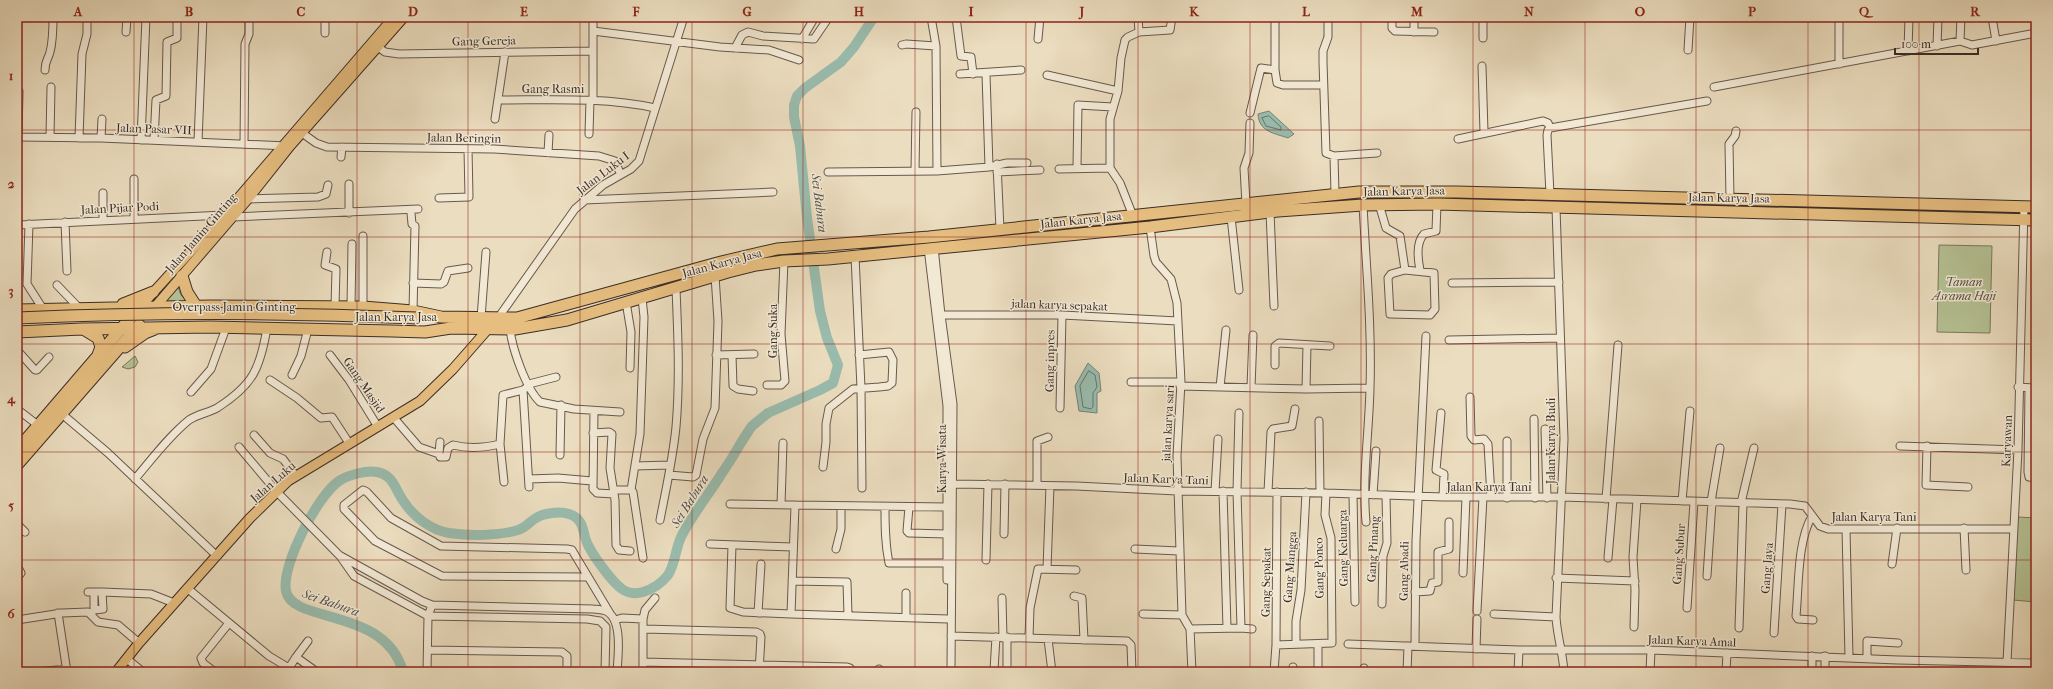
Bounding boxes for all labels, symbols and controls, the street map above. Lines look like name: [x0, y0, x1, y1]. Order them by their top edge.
text: A: [73, 4, 83, 19]
text: B: [185, 4, 194, 19]
text: C: [297, 4, 306, 19]
text: D: [408, 4, 418, 19]
text: E: [520, 4, 528, 19]
text: F: [632, 4, 640, 19]
text: G: [742, 4, 752, 19]
text: H: [854, 4, 865, 19]
text: I: [968, 4, 974, 19]
text: J: [1078, 4, 1085, 20]
text: K: [1189, 4, 1200, 19]
text: L: [1302, 4, 1311, 19]
text: M: [1410, 4, 1423, 19]
text: N: [1524, 4, 1534, 19]
text: O: [1635, 4, 1645, 19]
text: P: [1748, 4, 1756, 19]
text: Q: [1859, 4, 1874, 19]
text: R: [1970, 4, 1981, 19]
scale bar: [1895, 30, 1978, 56]
street label: Gang Gereja: [452, 33, 517, 49]
text: 100 m: [1901, 37, 1931, 51]
text: 1: [9, 68, 14, 83]
street label: Gang Rasmi: [522, 82, 585, 96]
street label: Jalan Pasar VII: [115, 121, 192, 137]
street label: Jalan Beringin: [426, 130, 501, 146]
street label: Jalan Luku I: [573, 148, 632, 198]
water label: Sei Babura: [808, 172, 831, 234]
text: 2: [8, 176, 15, 191]
street label: Jalan Karya Jasa: [1362, 183, 1445, 199]
street label: Jalan Jamin Ginting: [162, 190, 240, 277]
street label: Jalan Karya Jasa: [1687, 190, 1770, 206]
street label: Jalan Pijar Podi: [79, 199, 160, 217]
street label: Jalan Karya Jasa: [1039, 209, 1123, 231]
street label: Jalan Karya Jasa: [680, 246, 764, 281]
park label: Taman Asrama Haji: [1930, 275, 1997, 303]
text: 3: [8, 283, 14, 299]
street label: jalan karya sepakat: [1010, 296, 1109, 314]
street label: Overpass Jamin Ginting: [172, 300, 296, 314]
street label: Gang Suka: [766, 303, 780, 358]
street label: Jalan Karya Jasa: [354, 310, 437, 324]
street label: Gang inpres: [1042, 329, 1058, 392]
street label: Gang Masjid: [340, 355, 388, 416]
street label: jalan karya sari: [1159, 384, 1177, 463]
text: 4: [6, 391, 16, 407]
street label: Jalan Karya Budi: [1544, 397, 1558, 485]
street label: Karyawan: [1999, 415, 2015, 467]
street label: Karya Wisata: [935, 424, 949, 493]
street label: Jalan Luku: [247, 458, 299, 506]
street label: Jalan Karya Tani: [1122, 470, 1209, 487]
water label: Sei Babura: [667, 472, 712, 531]
street label: Jalan Karya Tani: [1445, 480, 1532, 494]
text: 5: [8, 498, 14, 513]
street label: Gang Keluarga: [1335, 509, 1351, 587]
street label: Jalan Karya Tani: [1830, 510, 1917, 524]
street label: Gang Pinang: [1364, 515, 1382, 583]
street label: Gang Subur: [1670, 522, 1688, 585]
street label: Gang Mangga: [1281, 530, 1300, 603]
street label: Gang Ponco: [1311, 537, 1327, 599]
street label: Gang Abadi: [1396, 541, 1412, 601]
street label: Gang Jaya: [1758, 541, 1776, 594]
street label: Gang Sepakat: [1258, 546, 1274, 617]
water label: Sei Babura: [299, 585, 361, 619]
text: 6: [7, 606, 15, 621]
street label: Jalan Karya Amal: [1646, 632, 1737, 650]

